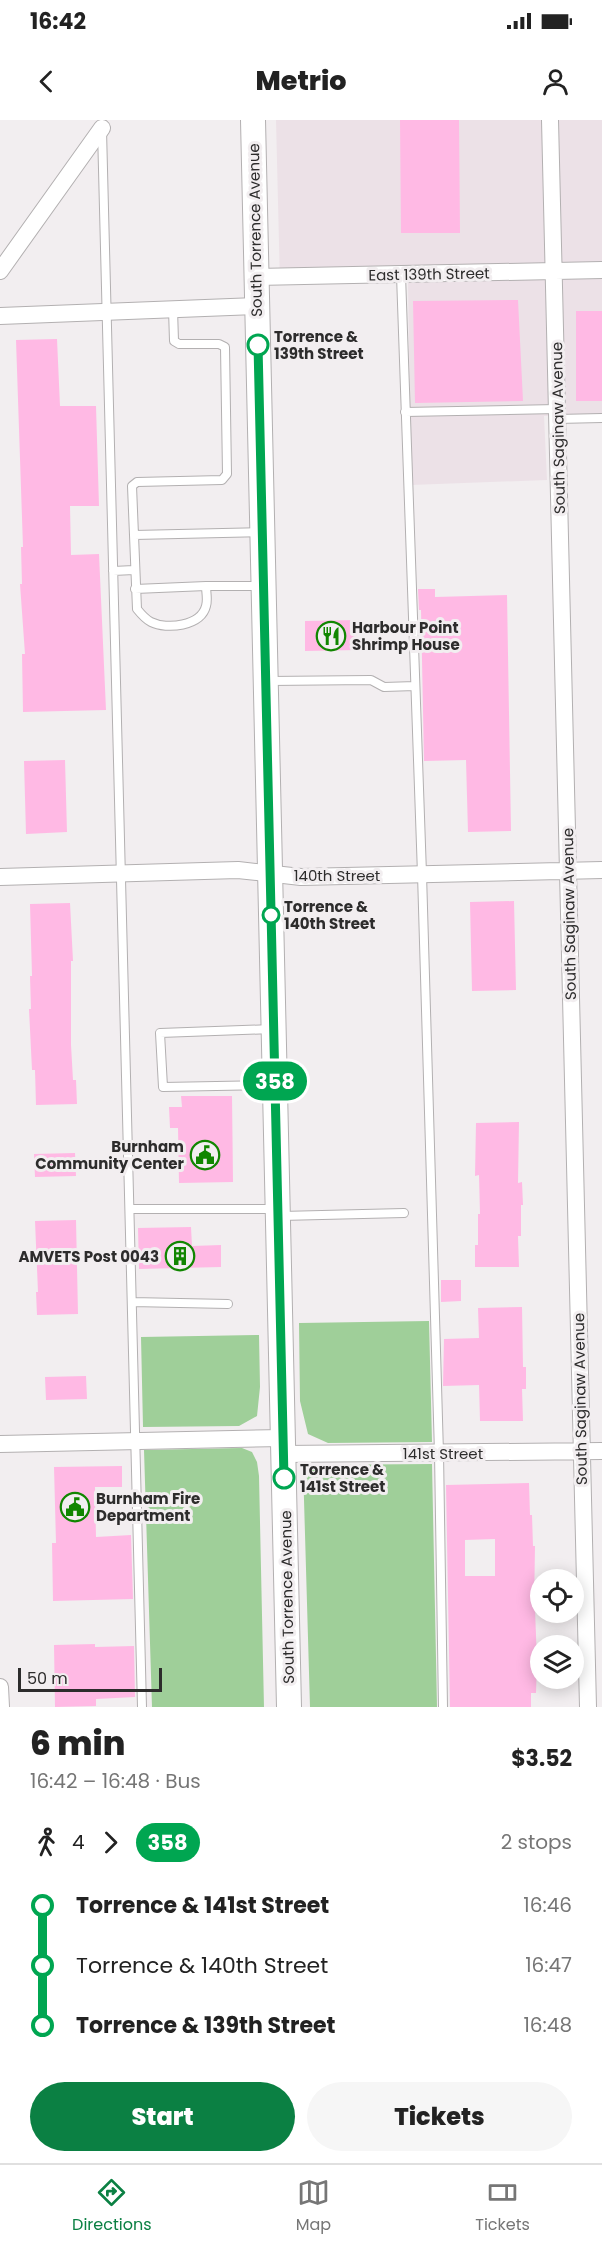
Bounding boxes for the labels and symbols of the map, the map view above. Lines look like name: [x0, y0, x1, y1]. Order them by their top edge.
street label: South Torrence Avenue: [243, 143, 267, 317]
street label: East 139th Street: [368, 262, 490, 286]
place label: Torrence & 139th Street: [274, 326, 364, 364]
marker: Torrence & 139th Street: [247, 334, 269, 356]
street label: South Saginaw Avenue: [546, 342, 570, 514]
place label: Harbour Point Shrimp House: [352, 617, 460, 655]
restaurant icon: Harbour Point Shrimp House: [315, 620, 347, 652]
street label: South Saginaw Avenue: [557, 828, 581, 1000]
street label: 140th Street: [294, 865, 380, 886]
place label: Torrence & 140th Street: [284, 896, 375, 934]
marker: Torrence & 140th Street: [262, 906, 280, 924]
line badge: 358: [240, 1062, 310, 1100]
place label: Burnham Community Center: [35, 1136, 185, 1174]
public building icon: Burnham Community Center: [189, 1139, 221, 1171]
building icon: AMVETS Post 0043: [164, 1240, 196, 1272]
place label: AMVETS Post 0043: [18, 1246, 159, 1267]
street label: South Saginaw Avenue: [568, 1313, 592, 1485]
street label: 141st Street: [403, 1443, 483, 1464]
place label: Torrence & 141st Street: [300, 1459, 385, 1497]
marker: Torrence & 141st Street: [273, 1467, 295, 1489]
place label: Burnham Fire Department: [96, 1488, 200, 1526]
public building icon: Burnham Fire Department: [59, 1491, 91, 1523]
street label: South Torrence Avenue: [275, 1510, 299, 1684]
scale bar: [18, 1665, 162, 1692]

